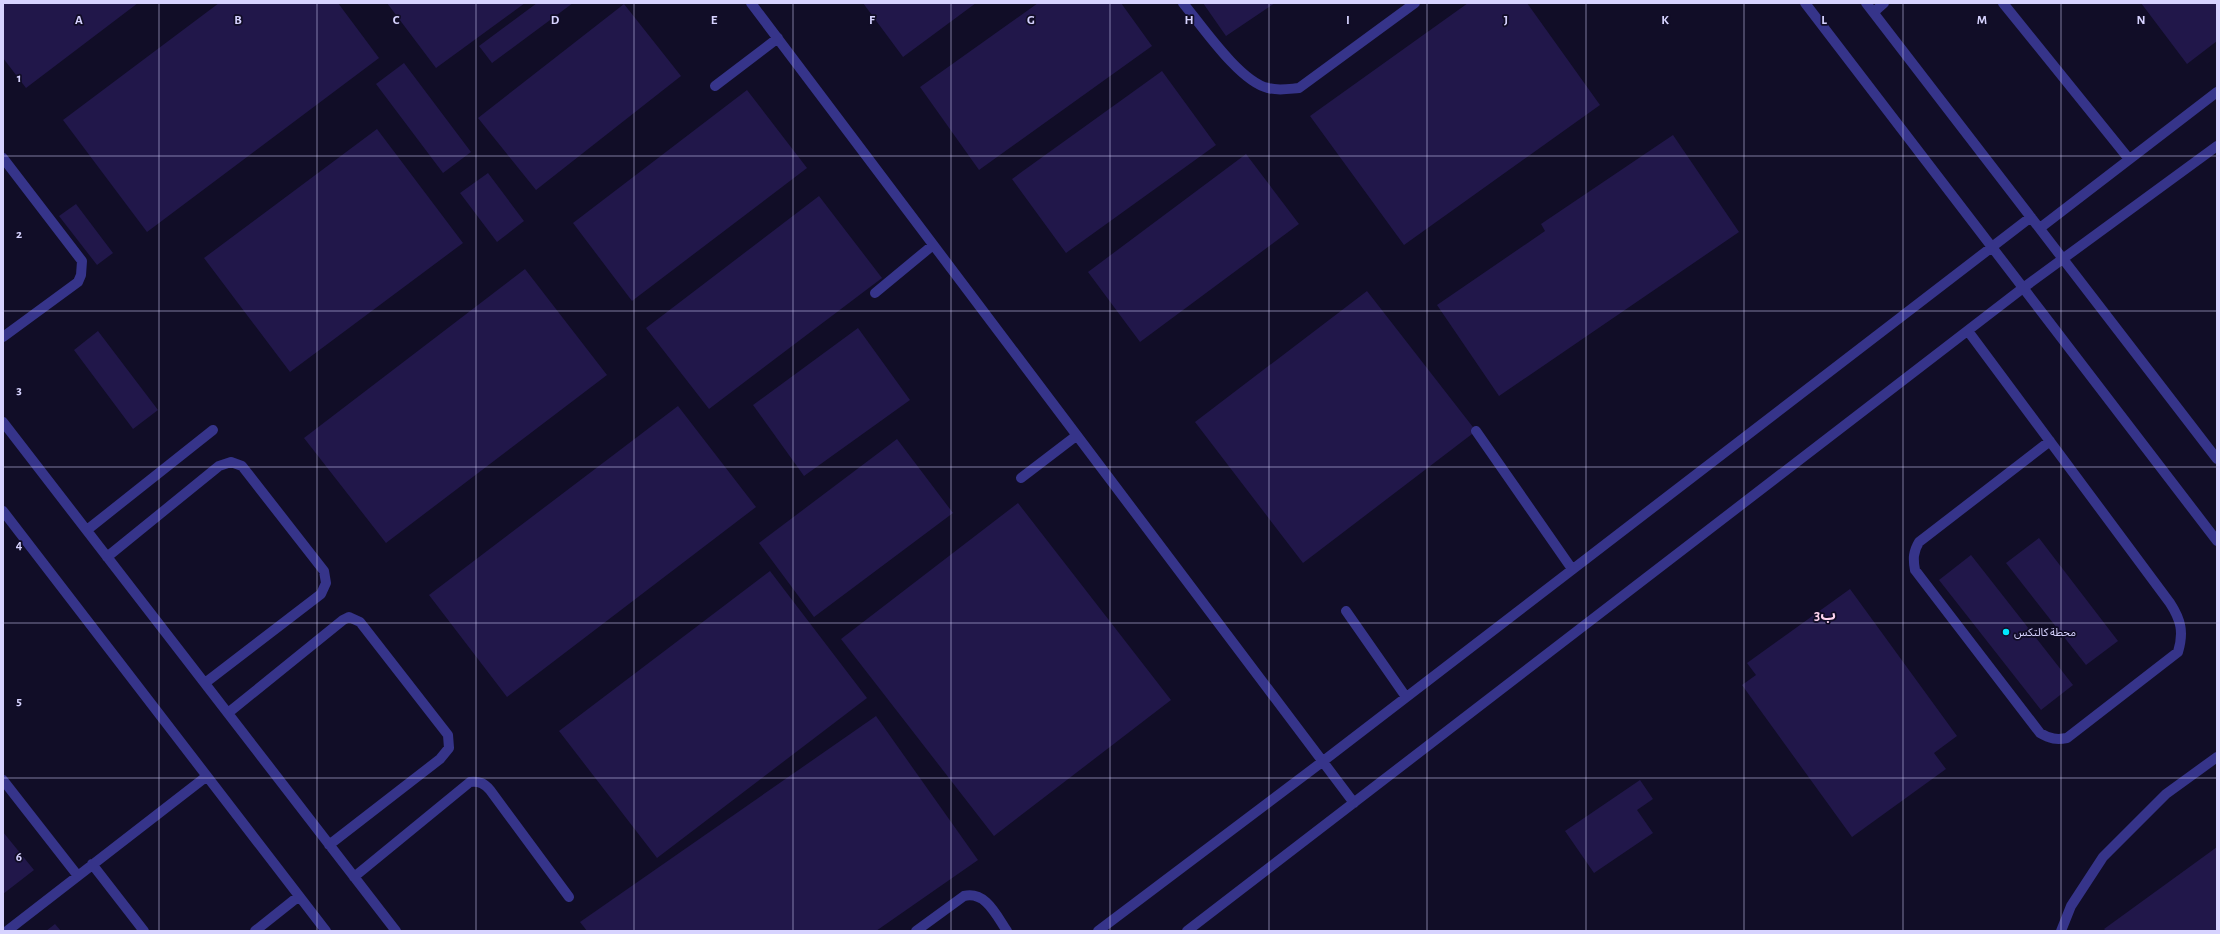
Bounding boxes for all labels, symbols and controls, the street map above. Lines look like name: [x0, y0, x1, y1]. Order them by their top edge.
text: A: [75, 14, 83, 27]
text: B: [234, 14, 242, 27]
text: C: [393, 14, 400, 27]
text: D: [551, 14, 560, 27]
text: E: [711, 14, 718, 27]
text: F: [869, 14, 876, 27]
text: G: [1027, 14, 1035, 27]
text: H: [1184, 14, 1194, 27]
text: I: [1346, 14, 1350, 27]
text: J: [1504, 14, 1508, 27]
text: K: [1661, 14, 1669, 27]
text: L: [1821, 14, 1827, 27]
text: M: [1977, 14, 1987, 27]
text: N: [2136, 14, 2146, 27]
text: 1: [17, 72, 21, 85]
text: 2: [16, 228, 22, 241]
text: 3: [16, 384, 22, 397]
text: 4: [16, 539, 23, 552]
district label: ب3: [1814, 608, 1836, 623]
marker: محطة كالتكس: [2001, 627, 2011, 637]
place label: محطة كالتكس: [2014, 627, 2076, 639]
text: 5: [16, 695, 22, 708]
text: 6: [16, 851, 22, 864]

